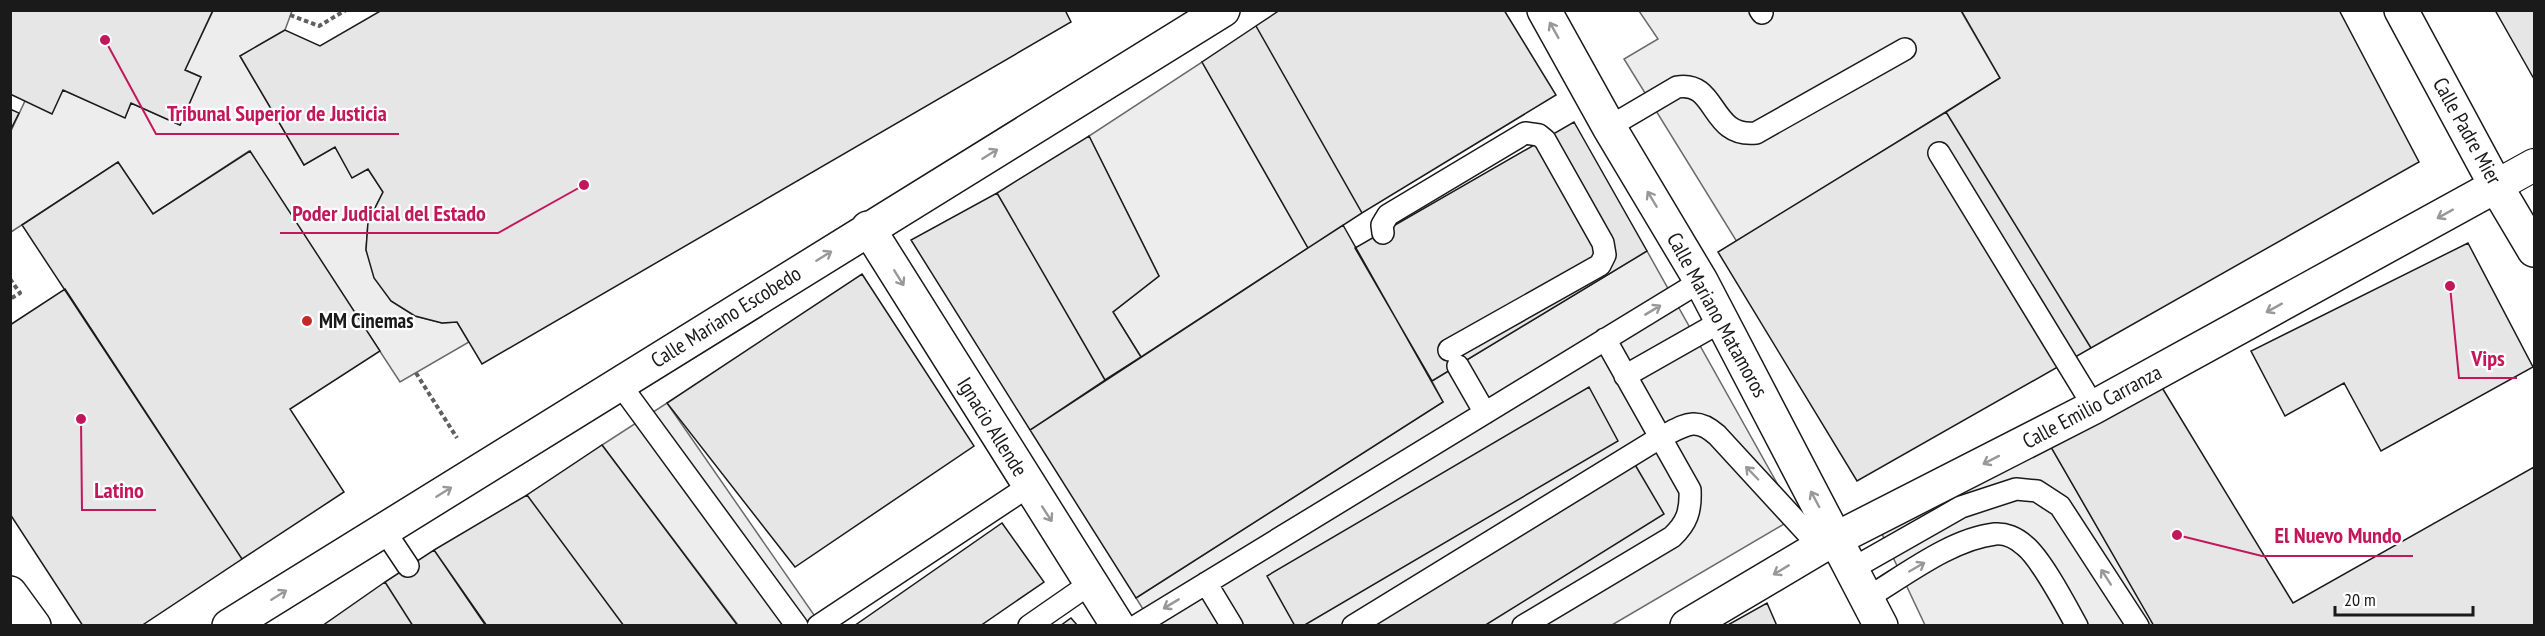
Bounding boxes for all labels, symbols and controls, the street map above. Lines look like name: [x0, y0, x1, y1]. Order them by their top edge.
one-way arrow: [1548, 22, 1560, 39]
street label: Calle Padre Mier: [2427, 72, 2508, 189]
callout: Tribunal Superior de Justicia: [156, 94, 399, 134]
text: Tribunal Superior de Justicia: [167, 99, 387, 127]
one-way arrow: [981, 147, 998, 159]
one-way arrow: [1645, 191, 1657, 208]
callout: Poder Judicial del Estado: [280, 193, 498, 233]
text: Poder Judicial del Estado: [292, 199, 486, 227]
one-way arrow: [2437, 208, 2454, 220]
street label: Calle Mariano Matamoros: [1661, 228, 1774, 402]
one-way arrow: [815, 249, 832, 261]
street label: Calle Mariano Escobedo: [646, 260, 806, 374]
one-way arrow: [893, 269, 905, 286]
one-way arrow: [2266, 302, 2283, 314]
one-way arrow: [1644, 304, 1661, 316]
place label: MM Cinemas: [319, 307, 414, 334]
marker: MM Cinemas: [300, 314, 314, 328]
callout: Vips: [2459, 338, 2517, 378]
text: Vips: [2470, 344, 2505, 372]
street label: Calle Emilio Carranza: [2018, 359, 2166, 455]
street label: Ignacio Allende: [951, 372, 1034, 481]
one-way arrow: [1983, 454, 2001, 466]
one-way arrow: [1745, 465, 1760, 480]
callout: Latino: [82, 470, 156, 510]
text: Latino: [94, 476, 144, 504]
one-way arrow: [435, 485, 452, 497]
one-way arrow: [1809, 490, 1821, 508]
one-way arrow: [1042, 505, 1054, 522]
callout: El Nuevo Mundo: [2262, 516, 2413, 556]
text: El Nuevo Mundo: [2274, 521, 2402, 549]
one-way arrow: [1908, 561, 1925, 573]
one-way arrow: [1773, 564, 1790, 576]
one-way arrow: [2100, 569, 2112, 585]
scale bar: [2335, 579, 2473, 617]
one-way arrow: [270, 588, 287, 600]
text: 20 m: [2344, 588, 2376, 611]
one-way arrow: [1163, 599, 1180, 611]

